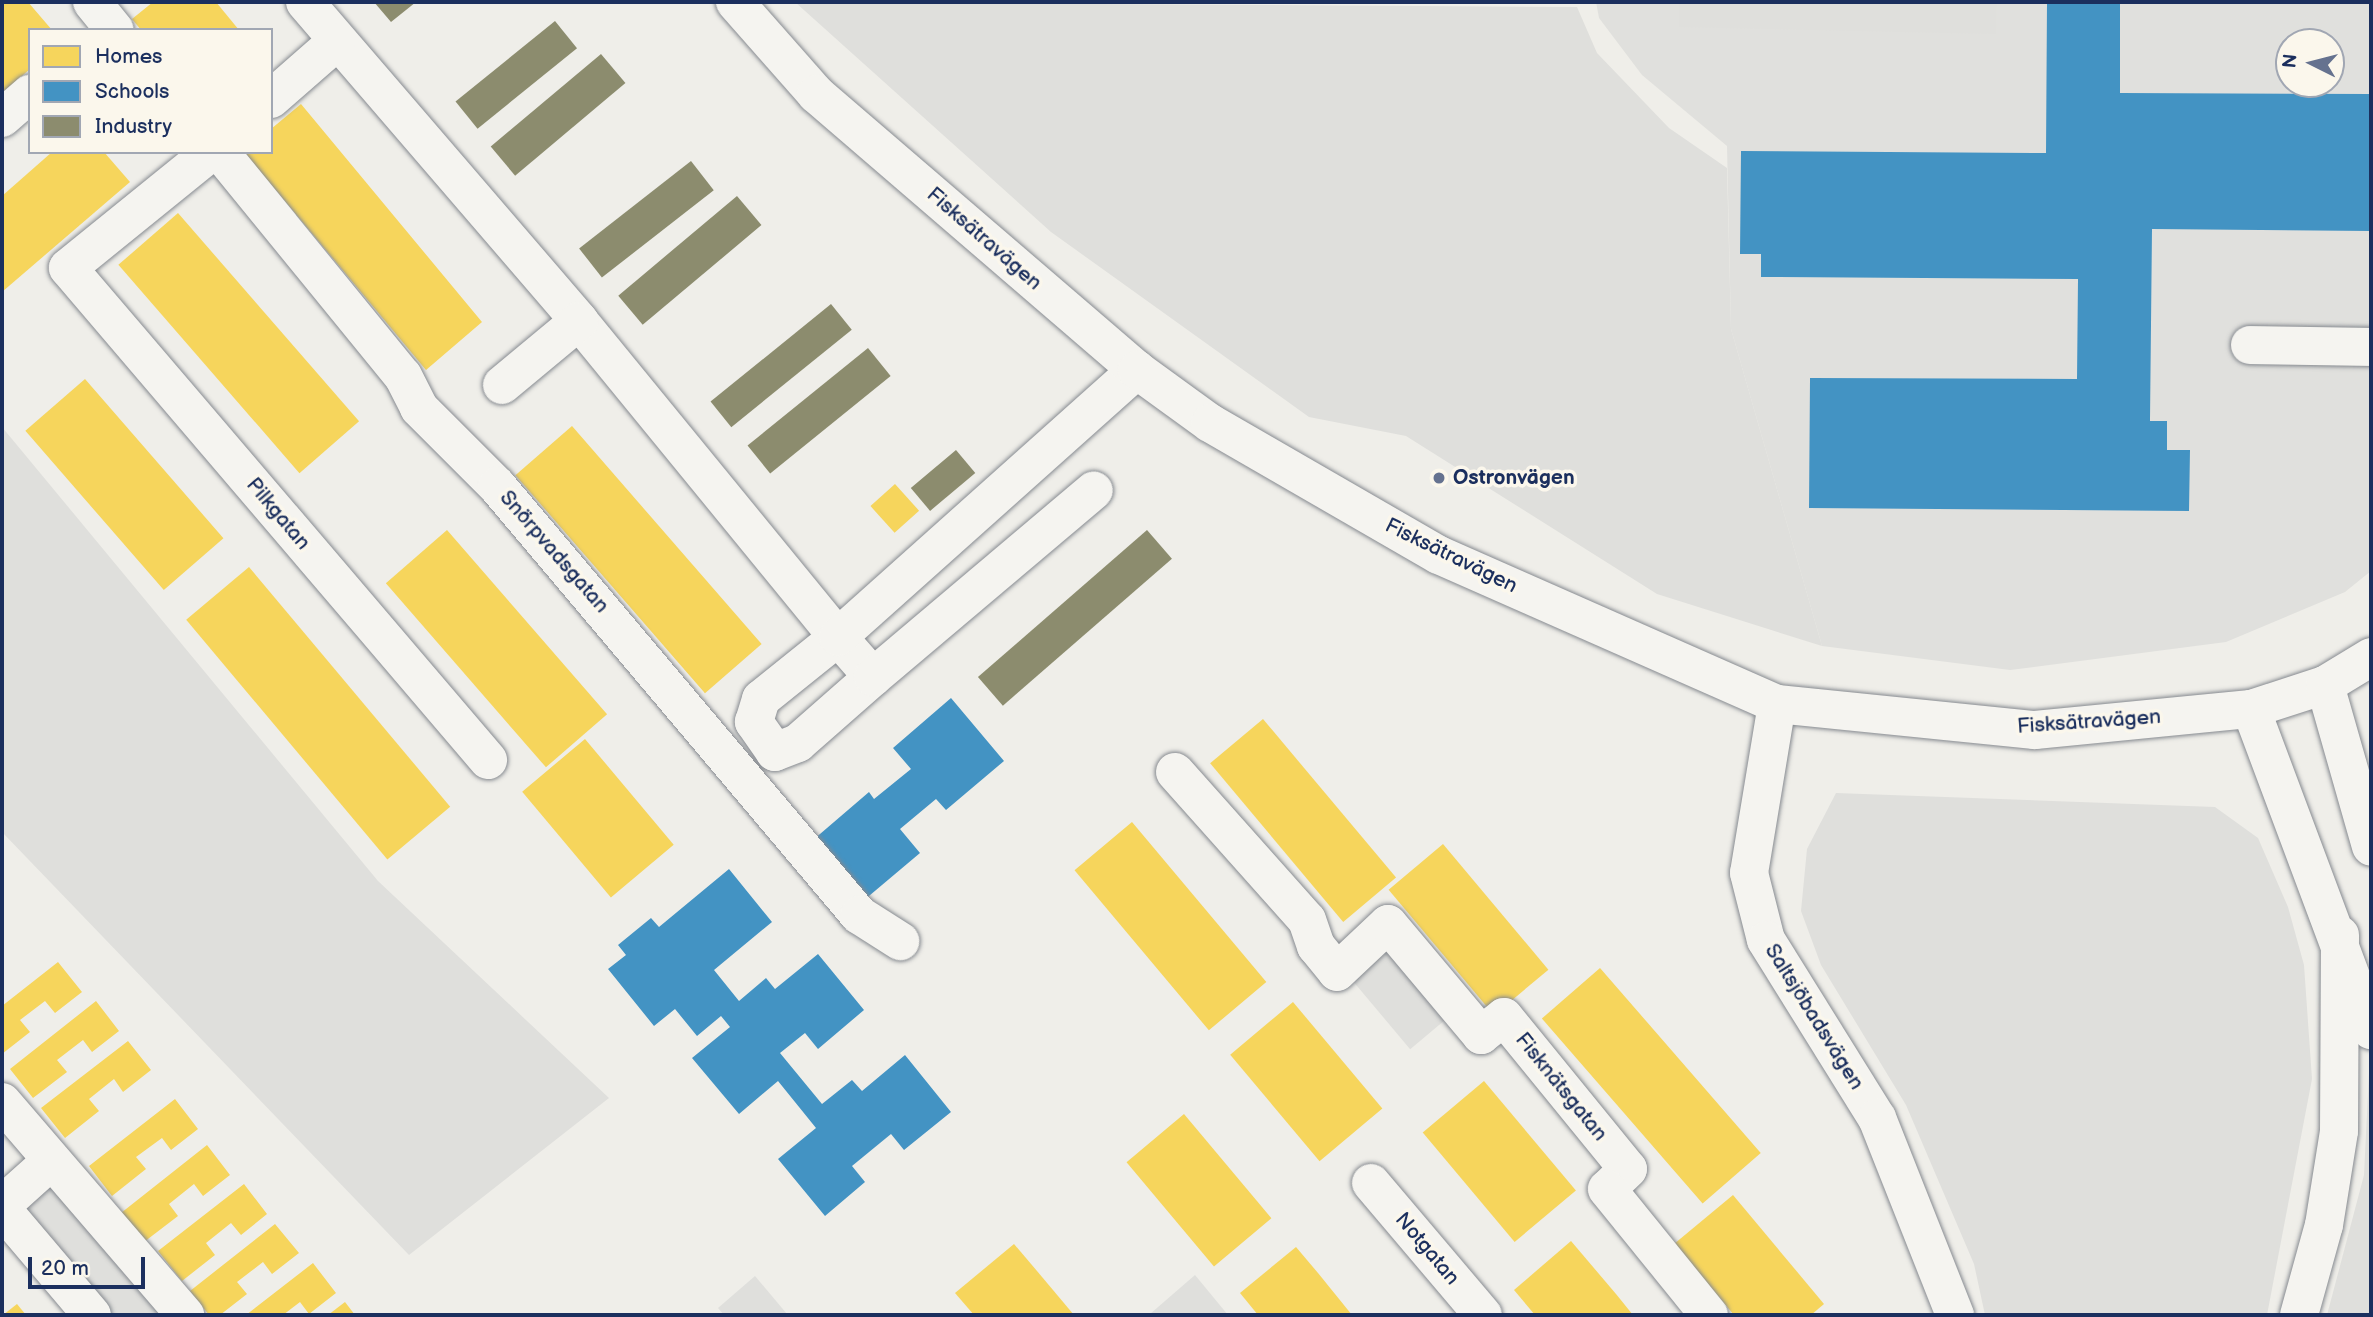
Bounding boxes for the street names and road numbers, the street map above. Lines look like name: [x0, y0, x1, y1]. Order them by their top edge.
street label: Fisksätravägen: [921, 182, 1047, 296]
street label: Pilkgatan: [241, 473, 315, 555]
street label: Snörpvadsgatan: [494, 486, 614, 618]
street label: Fisksätravägen: [1381, 513, 1521, 599]
street label: Fisksätravägen: [2016, 704, 2162, 740]
street label: Saltsjöbadsvägen: [1759, 939, 1869, 1095]
street label: Fisknätsgatan: [1510, 1028, 1612, 1146]
street label: Notgatan: [1389, 1208, 1465, 1290]

